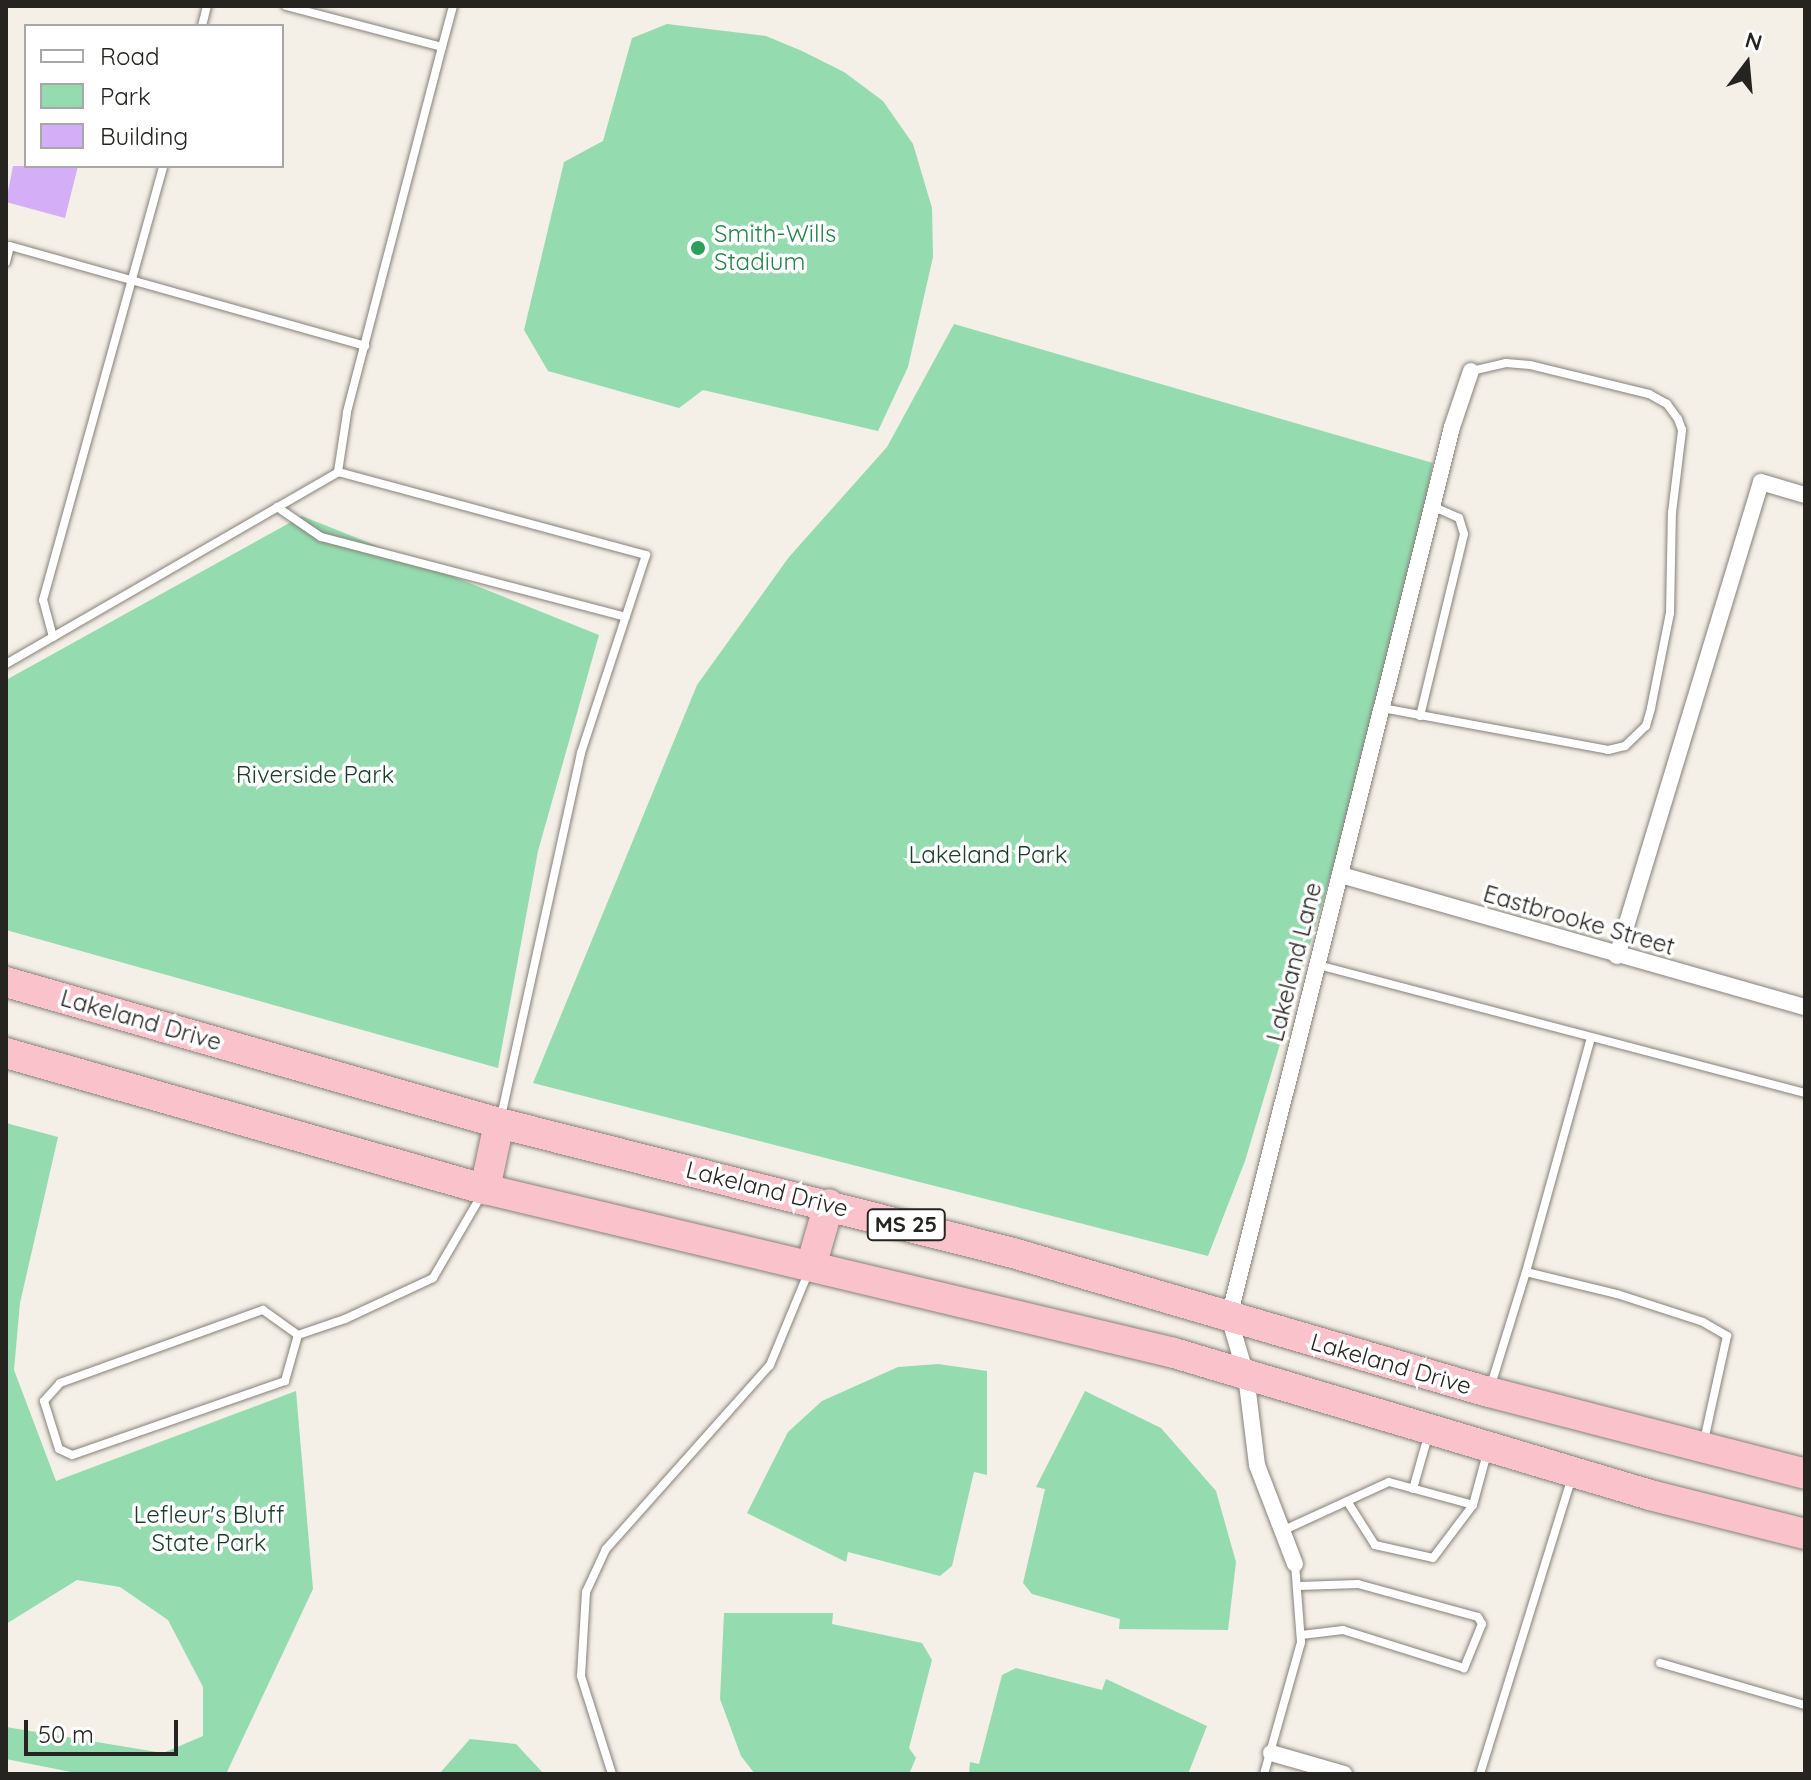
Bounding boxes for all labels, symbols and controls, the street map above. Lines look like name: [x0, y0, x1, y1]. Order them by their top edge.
legend: [24, 24, 284, 168]
north arrow: [1707, 24, 1787, 104]
text: N: [1742, 25, 1765, 57]
text: Road: [100, 41, 160, 71]
text: Park: [100, 81, 151, 111]
text: Building: [100, 121, 188, 151]
place label: Smith-Wills Stadium: [714, 220, 836, 276]
marker: Smith-Wills Stadium: [689, 239, 707, 257]
park label: Riverside Park: [236, 761, 394, 789]
park label: Lakeland Park: [908, 841, 1068, 869]
street label: Lakeland Lane: [1260, 879, 1328, 1045]
street label: Eastbrooke Street: [1480, 879, 1678, 961]
street label: Lakeland Drive: [57, 983, 225, 1057]
street label: Lakeland Drive: [683, 1155, 851, 1223]
road number: MS 25: [866, 1207, 946, 1243]
street label: Lakeland Drive: [1307, 1327, 1475, 1401]
park label: Lefleur's Bluff State Park: [133, 1501, 285, 1557]
scale bar: [28, 1704, 182, 1754]
text: 50 m: [38, 1719, 94, 1749]

